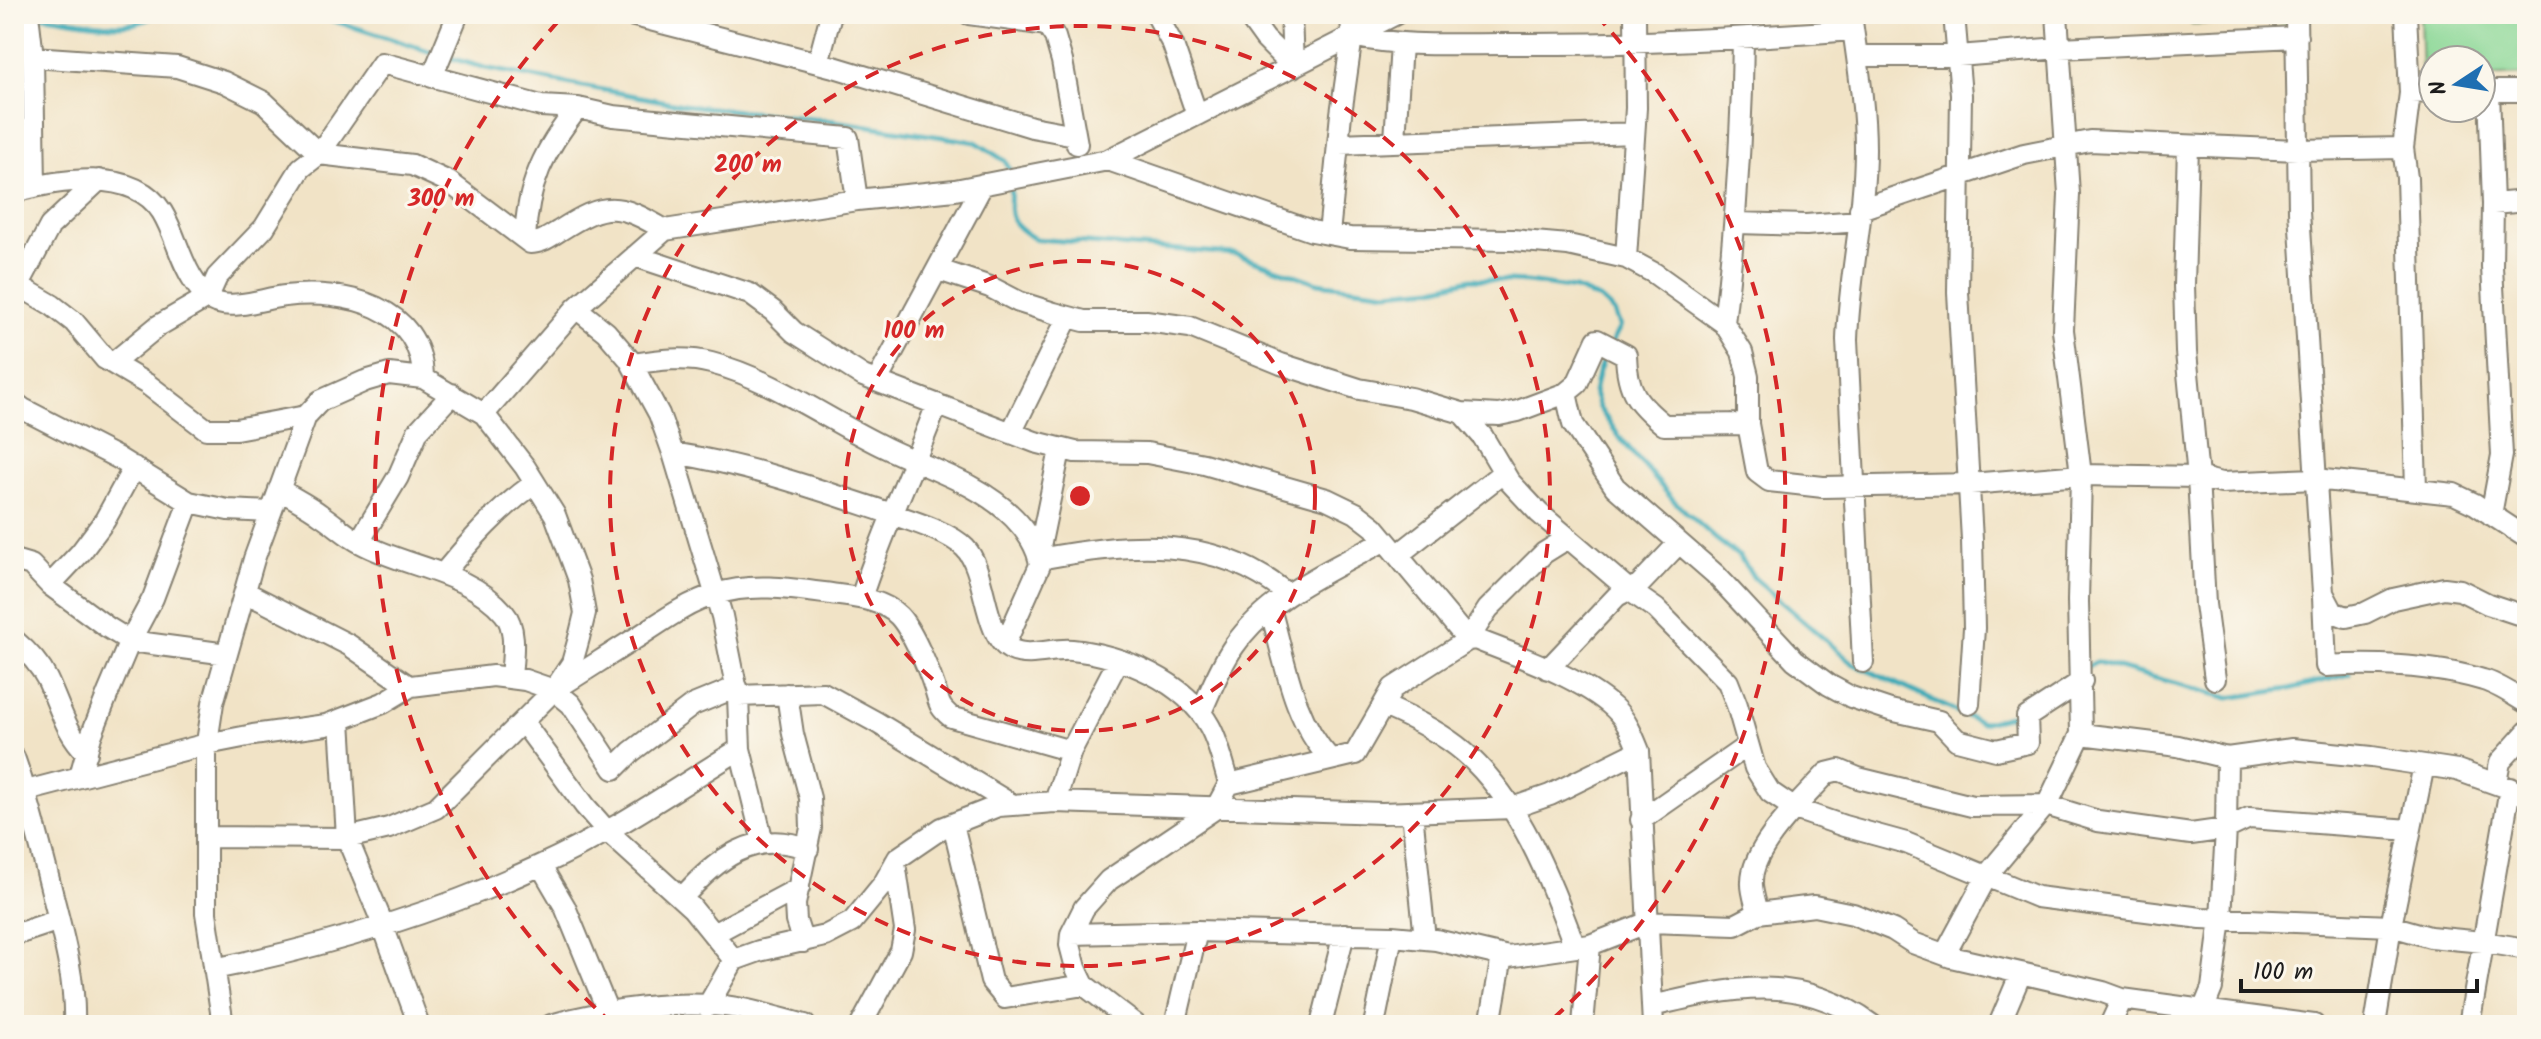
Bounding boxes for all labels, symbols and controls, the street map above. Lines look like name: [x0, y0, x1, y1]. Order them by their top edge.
north arrow: [2417, 44, 2497, 124]
text: N: [2421, 77, 2458, 98]
text: 200 m: [714, 146, 782, 185]
text: 300 m: [407, 180, 474, 219]
text: 100 m: [884, 312, 944, 351]
centre of rings: [1066, 482, 1094, 510]
scale bar: [2241, 943, 2477, 993]
text: 100 m: [2253, 953, 2313, 992]

